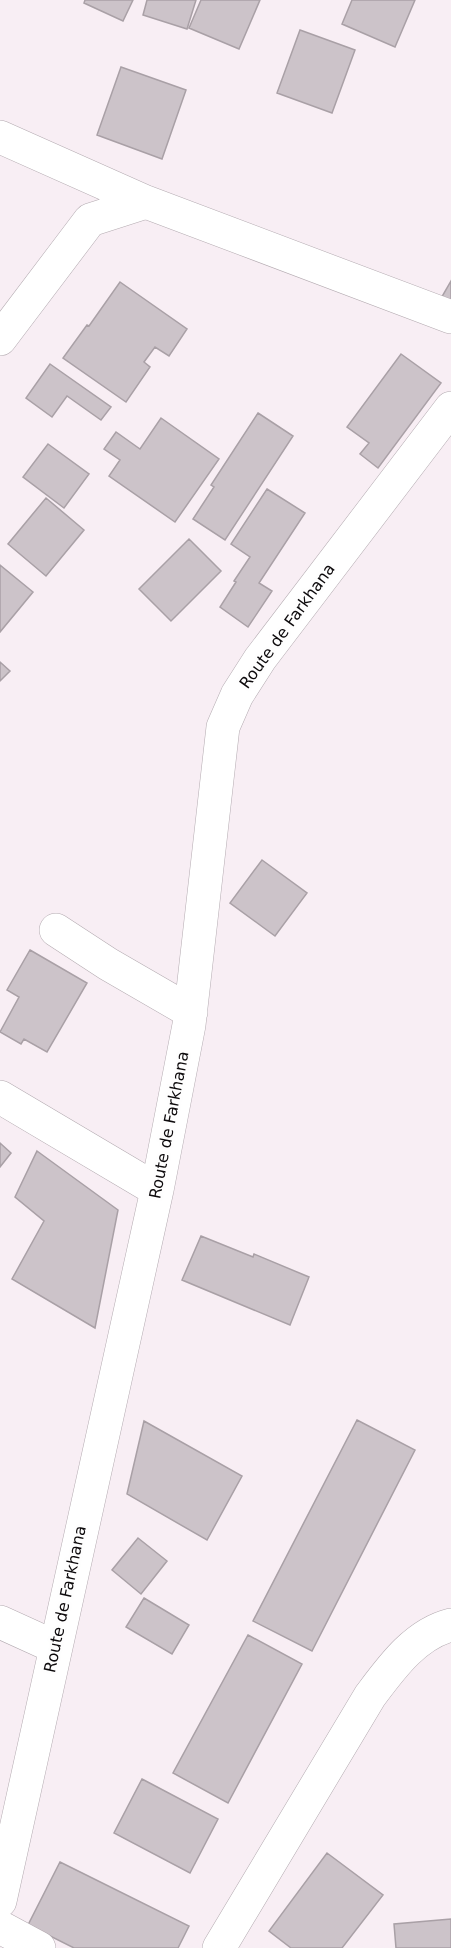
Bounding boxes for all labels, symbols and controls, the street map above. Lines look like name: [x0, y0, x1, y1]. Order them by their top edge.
street label: Route de Farkhana: [235, 560, 339, 692]
street label: Route de Farkhana: [145, 1050, 193, 1200]
street label: Route de Farkhana: [40, 1524, 90, 1674]

